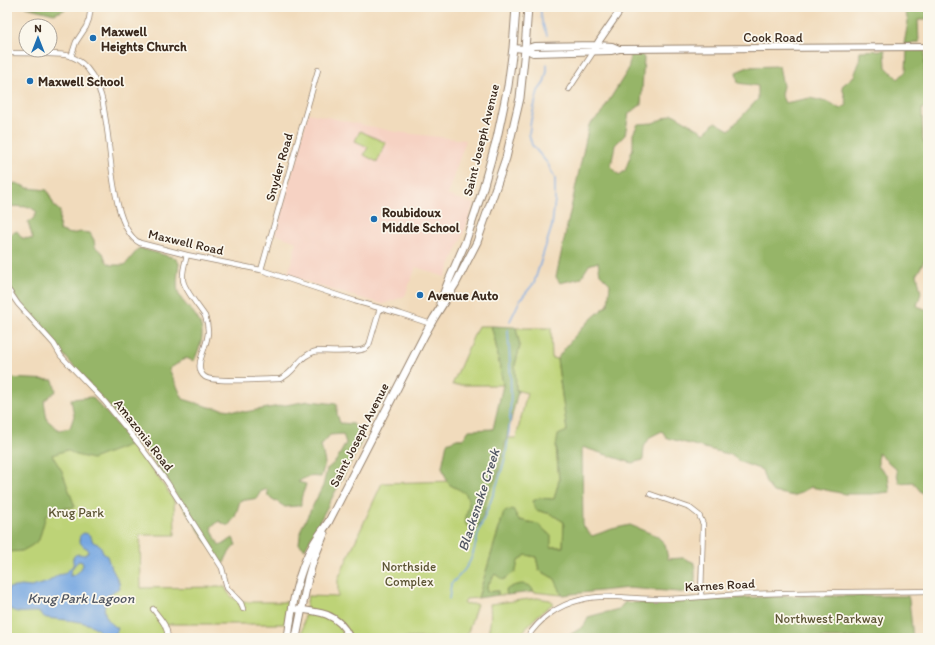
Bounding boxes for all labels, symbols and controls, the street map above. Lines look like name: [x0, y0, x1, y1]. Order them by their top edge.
north arrow: [18, 18, 58, 58]
text: N: [34, 22, 42, 35]
place label: Maxwell Heights Church: [101, 24, 187, 55]
street label: Cook Road: [743, 30, 803, 45]
marker: Maxwell Heights Church: [88, 33, 98, 43]
place label: Maxwell School: [38, 74, 124, 89]
marker: Maxwell School: [25, 76, 35, 86]
street label: Saint Joseph Avenue: [460, 82, 502, 198]
street label: Snyder Road: [262, 131, 296, 203]
place label: Roubidoux Middle School: [382, 205, 460, 235]
marker: Roubidoux Middle School: [369, 214, 379, 224]
street label: Maxwell Road: [147, 226, 225, 258]
place label: Avenue Auto: [427, 288, 499, 303]
marker: Avenue Auto: [415, 290, 425, 300]
street label: Saint Joseph Avenue: [326, 380, 392, 490]
street label: Amazonia Road: [111, 396, 177, 474]
water label: Blacksnake Creek: [454, 446, 504, 553]
park label: Krug Park: [48, 505, 104, 520]
park label: Northside Complex: [382, 559, 436, 589]
street label: Karnes Road: [684, 576, 756, 594]
water label: Krug Park Lagoon: [28, 590, 135, 607]
park label: Northwest Parkway: [775, 611, 883, 626]

